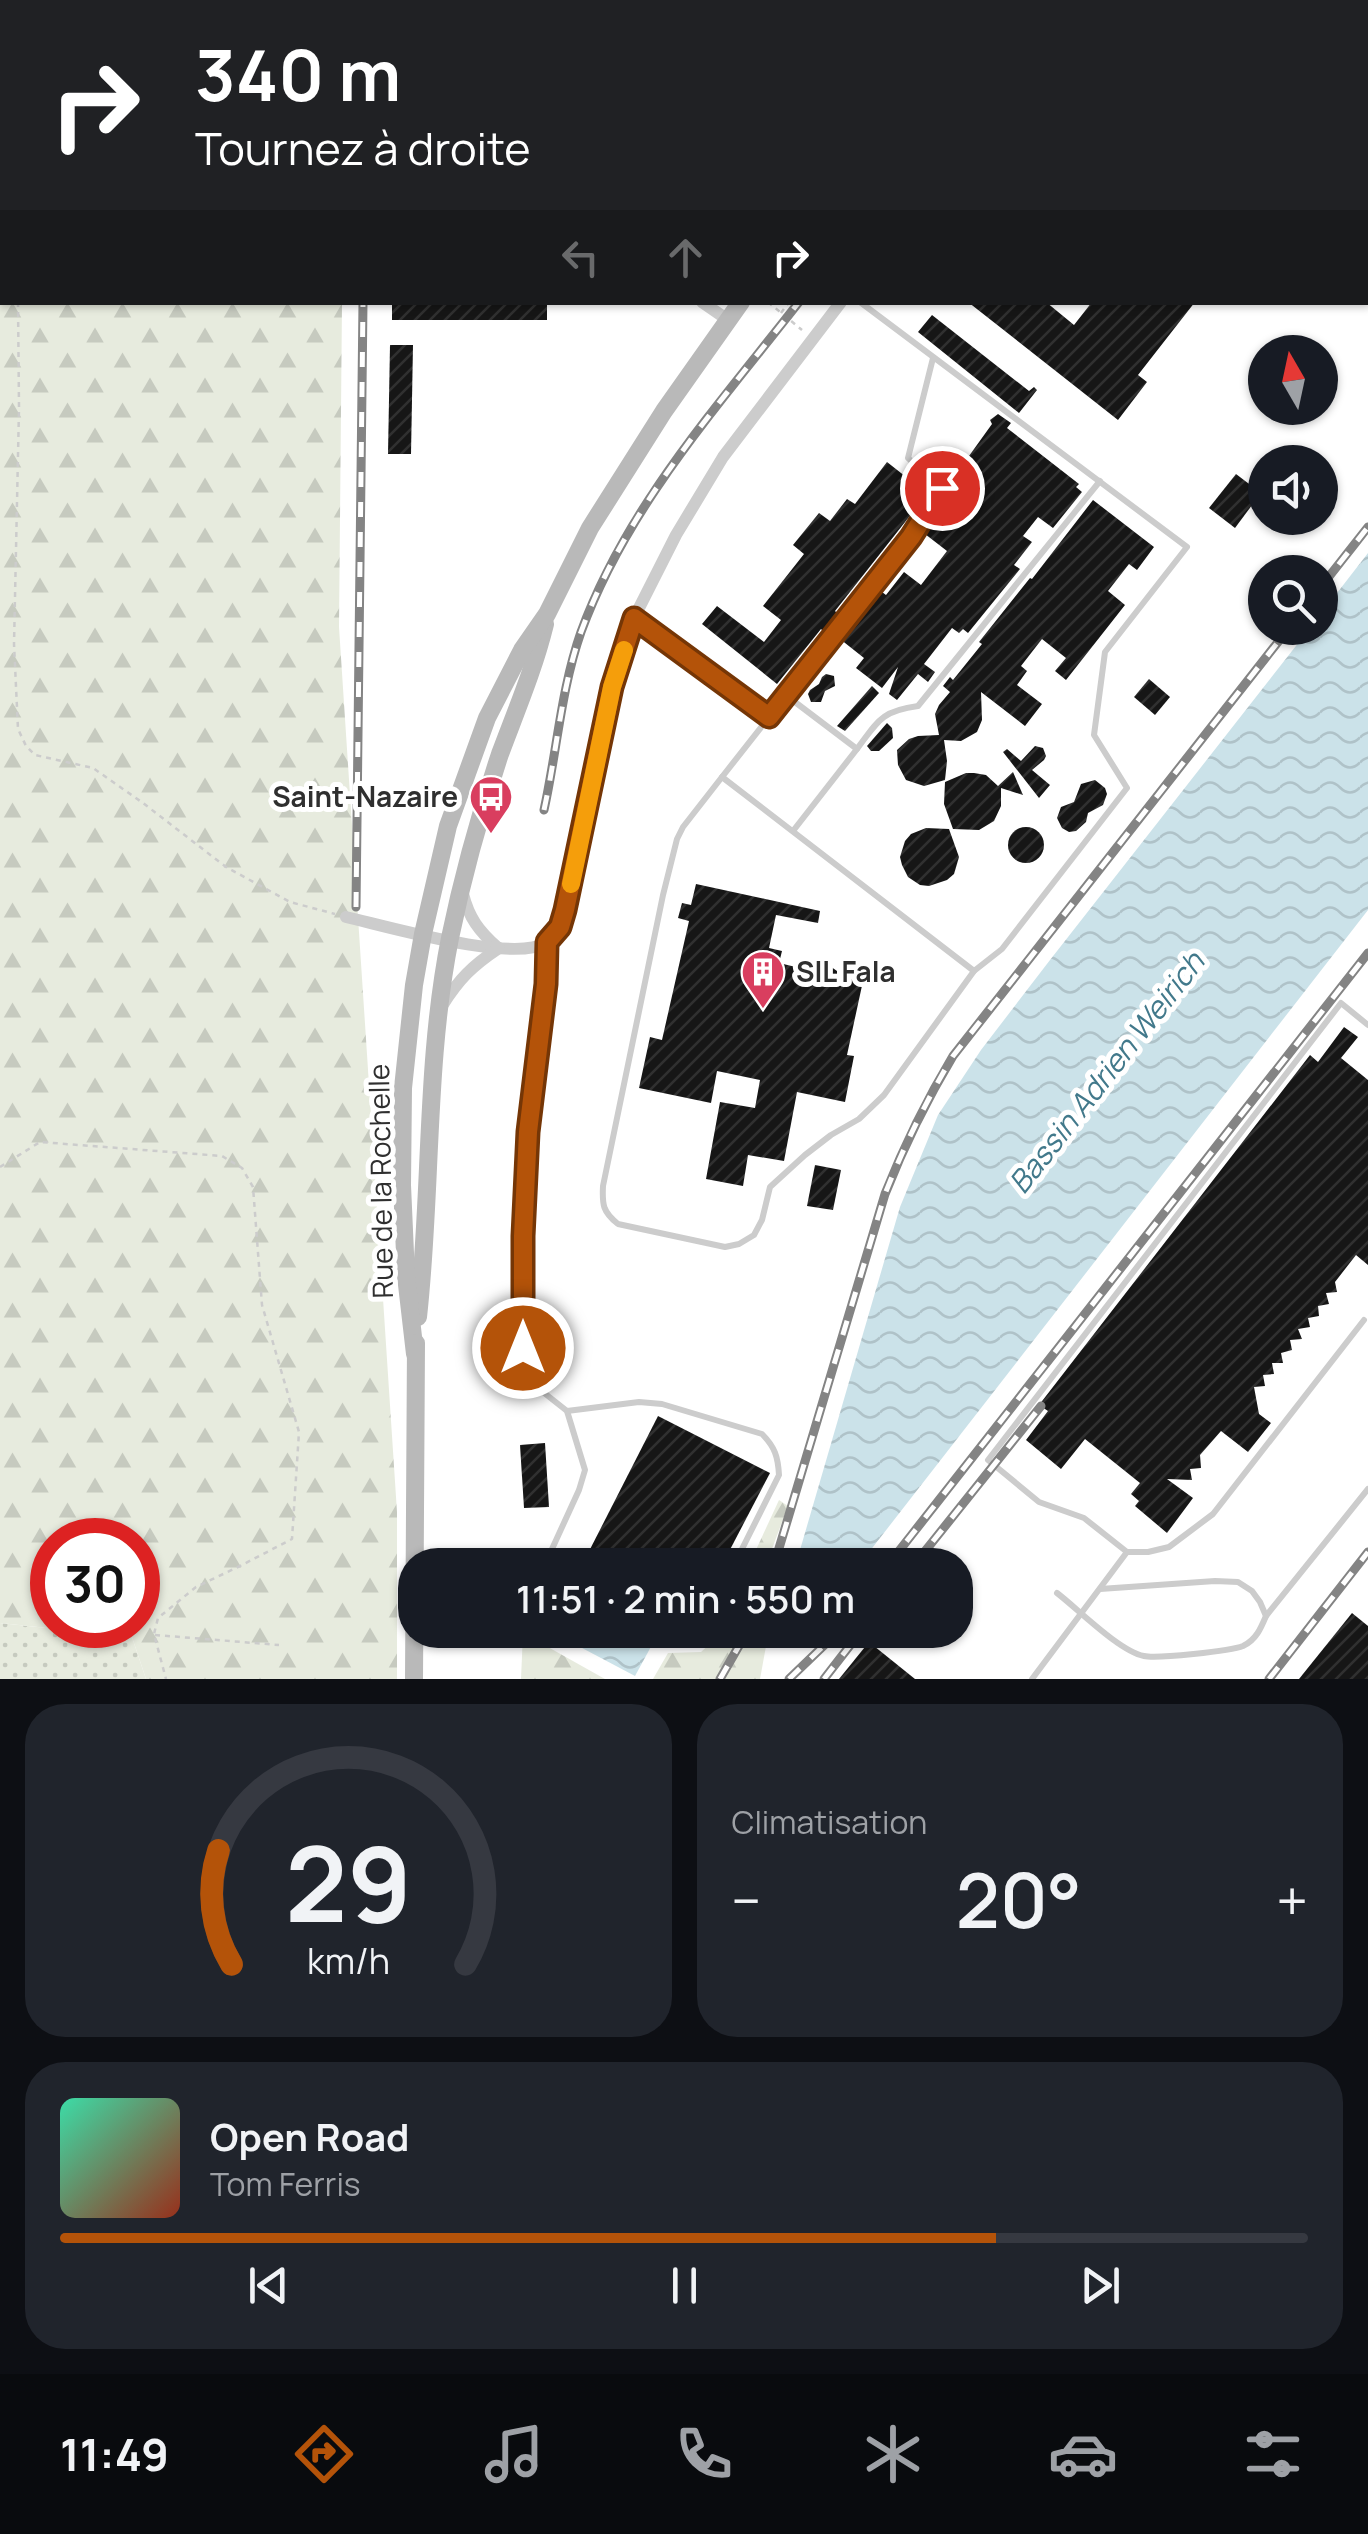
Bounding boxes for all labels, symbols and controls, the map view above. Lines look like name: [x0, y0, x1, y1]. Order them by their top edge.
text: 340 m: [195, 26, 401, 122]
icon: right: [30, 40, 160, 170]
text: Tournez à droite: [195, 117, 531, 179]
icon: left: [553, 230, 608, 285]
icon: ahead: [658, 230, 713, 285]
icon: right: [763, 230, 818, 285]
north arrow: [1248, 335, 1338, 425]
map controls: [1248, 335, 1338, 645]
button: sound: [1248, 445, 1338, 535]
pin: [900, 446, 985, 531]
icon: arrive: [915, 461, 970, 516]
button: search: [1248, 555, 1338, 645]
bus stop icon: Saint-Nazaire: [468, 774, 514, 835]
place label: Saint-Nazaire: [272, 777, 458, 815]
water label: Bassin Adrien Weirich: [999, 942, 1214, 1201]
building icon: SIL Fala: [740, 949, 786, 1010]
place label: SIL Fala: [796, 952, 896, 990]
street label: Rue de la Rochelle: [359, 1063, 401, 1299]
position arrow: [471, 1296, 575, 1400]
speed limit sign: 30: [30, 1518, 160, 1648]
text: 11:51 · 2 min · 550 m: [516, 1572, 855, 1624]
text: Climatisation: [732, 1800, 927, 1844]
text: 29: [285, 1811, 412, 1953]
text: 20°: [956, 1848, 1082, 1951]
text: −: [732, 1862, 761, 1938]
text: +: [1276, 1862, 1308, 1938]
text: km/h: [307, 1936, 390, 1985]
text: Open Road: [210, 2110, 409, 2162]
text: Tom Ferris: [210, 2162, 361, 2206]
icon: previous: [241, 2258, 296, 2313]
icon: pause: [657, 2258, 712, 2313]
icon: next: [1073, 2258, 1128, 2313]
icon: directions: [289, 2419, 359, 2489]
icon: music: [479, 2419, 549, 2489]
icon: phone: [669, 2419, 739, 2489]
icon: climate: [858, 2419, 928, 2489]
icon: car: [1048, 2419, 1118, 2489]
icon: filters: [1238, 2419, 1308, 2489]
text: 11:49: [60, 2423, 169, 2485]

